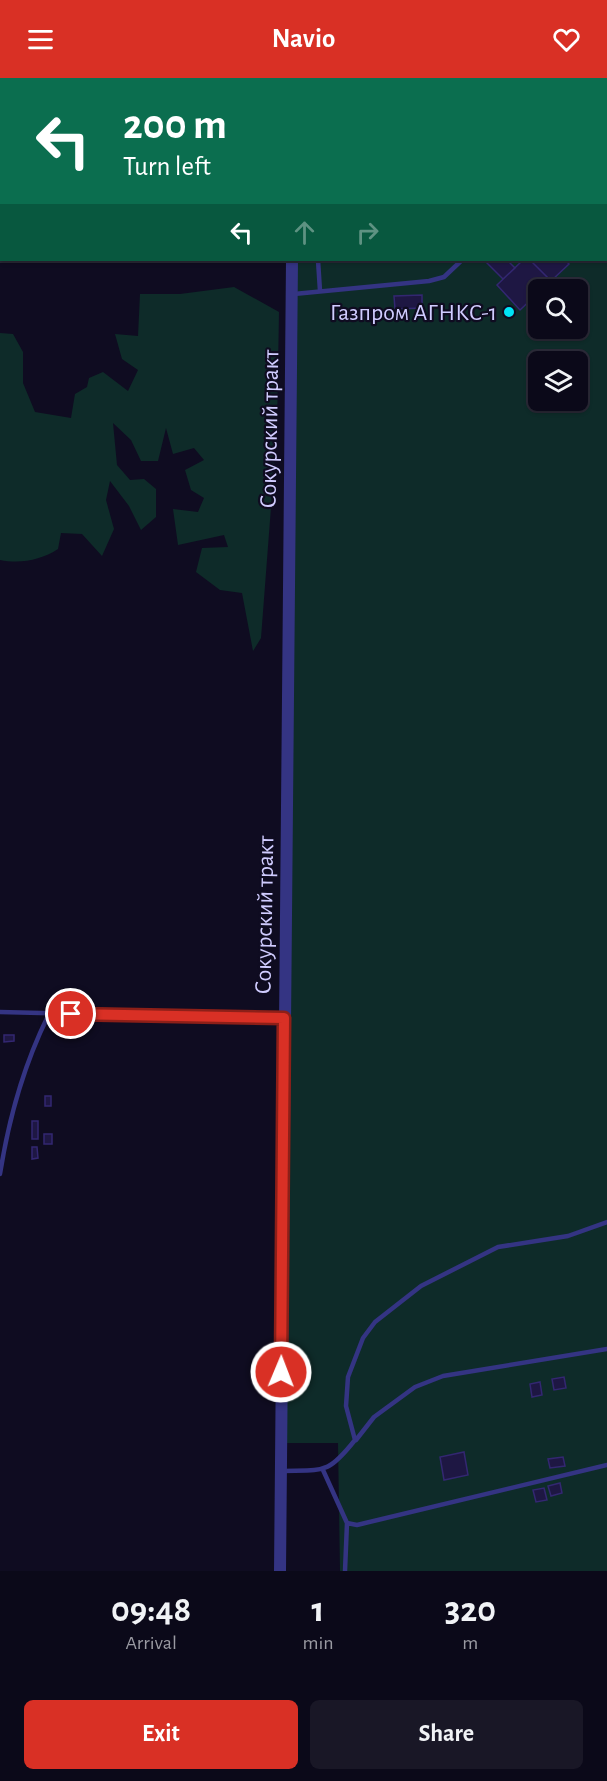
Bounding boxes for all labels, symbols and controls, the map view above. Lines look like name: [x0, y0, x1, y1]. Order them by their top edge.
icon: menu: [24, 23, 57, 56]
icon: heart: [550, 23, 583, 56]
text: Navio: [272, 25, 335, 52]
icon: left: [24, 102, 102, 180]
text: 200 m: [123, 104, 227, 146]
text: Turn left: [123, 153, 211, 180]
icon: left: [225, 216, 258, 249]
icon: ahead: [288, 216, 321, 249]
icon: right: [351, 216, 384, 249]
map controls: [528, 279, 588, 411]
button: search: [528, 279, 588, 339]
place label: Газпром АГНКС-1: [330, 301, 497, 325]
marker: Газпром АГНКС-1: [502, 305, 516, 319]
street label: Сокурский тракт: [257, 349, 283, 509]
button: layers: [528, 351, 588, 411]
street label: Сокурский тракт: [252, 835, 278, 995]
pin: [45, 988, 96, 1039]
icon: arrive: [54, 997, 87, 1030]
position arrow: [249, 1340, 313, 1404]
text: 09:48: [111, 1592, 191, 1628]
text: 1: [312, 1592, 324, 1628]
text: 320: [445, 1592, 496, 1628]
text: Arrival: [125, 1633, 177, 1653]
text: min: [302, 1633, 334, 1653]
text: m: [462, 1633, 478, 1653]
button: Exit: [24, 1700, 298, 1769]
button: Share: [310, 1700, 583, 1769]

